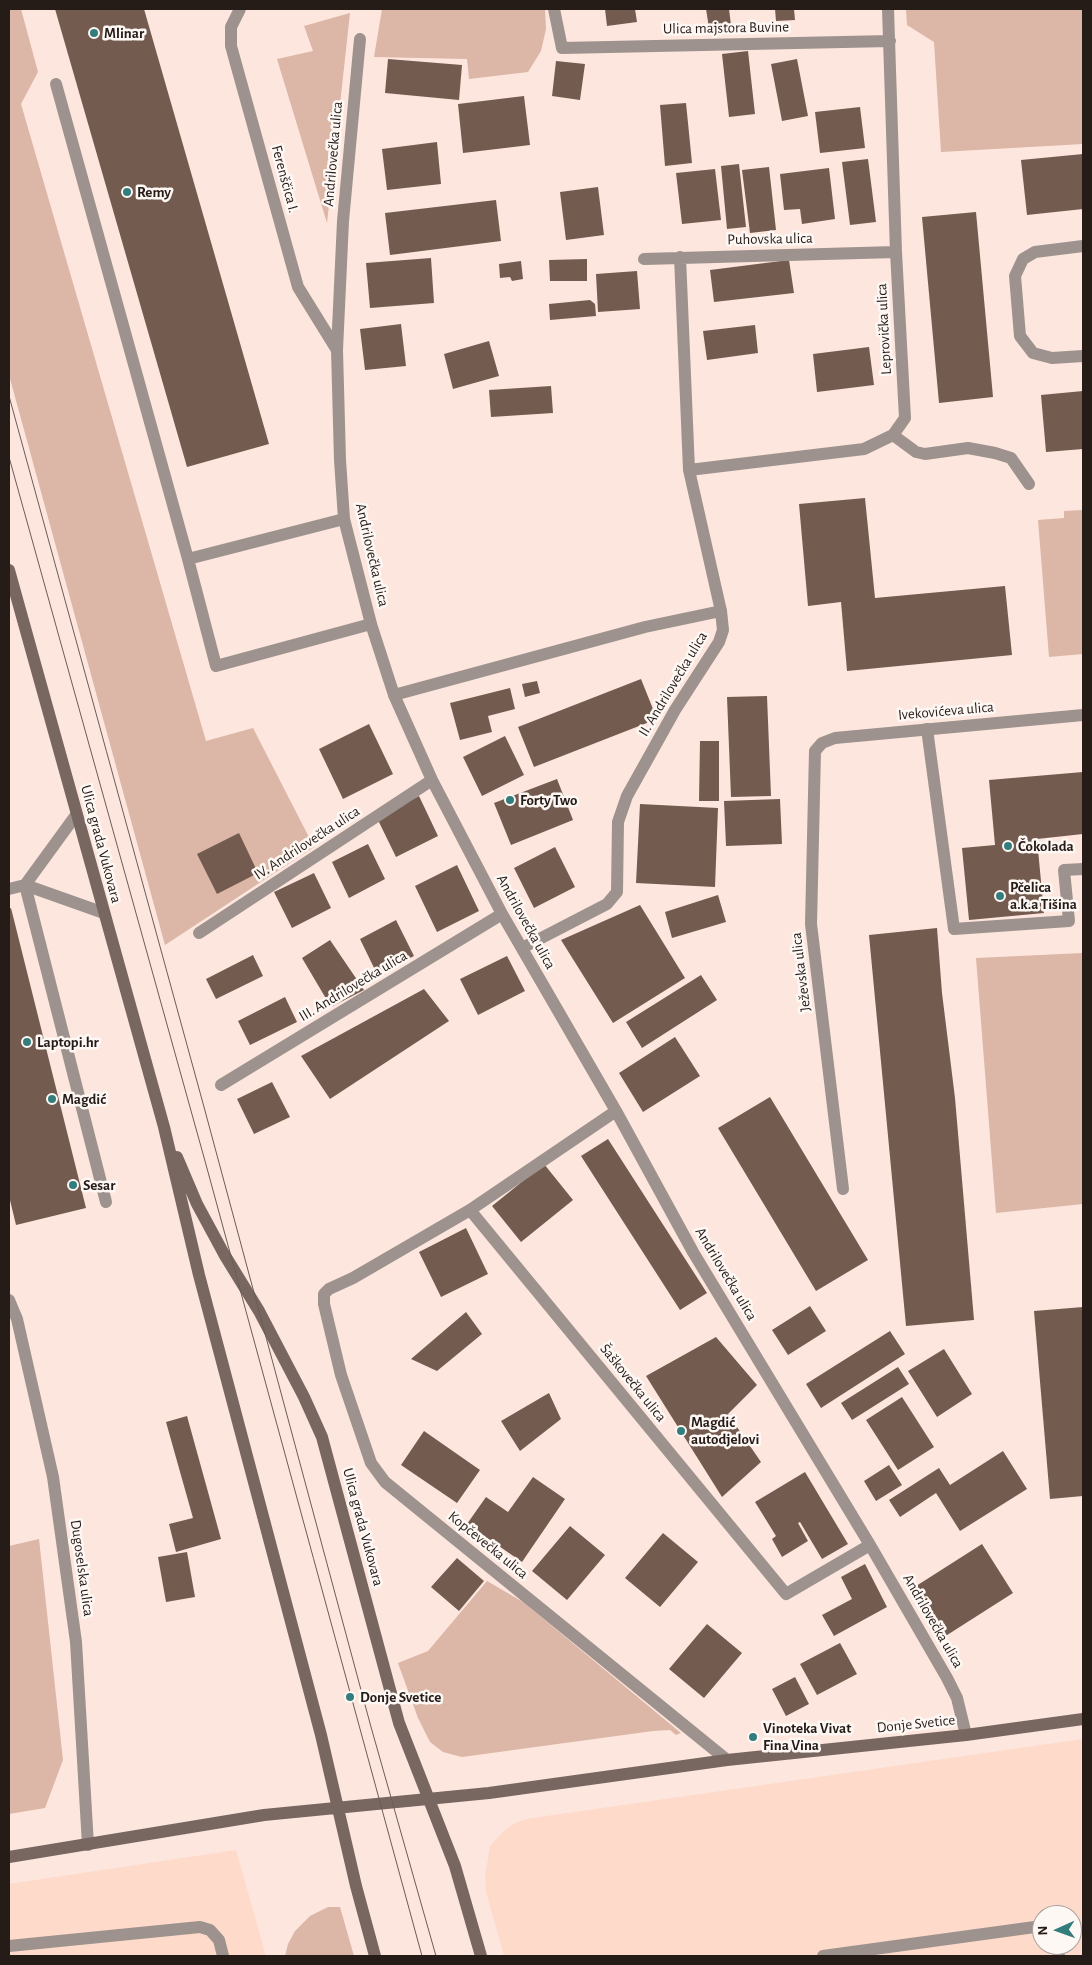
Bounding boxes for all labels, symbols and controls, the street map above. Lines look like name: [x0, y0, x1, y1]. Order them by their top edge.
street label: Ulica majstora Buvine: [663, 18, 789, 38]
place label: Mlinar: [104, 24, 144, 42]
marker: Mlinar: [88, 27, 100, 39]
street label: Andrilovečka ulica: [319, 101, 347, 207]
street label: Ferenščica I.: [267, 143, 303, 215]
place label: Remy: [137, 183, 171, 201]
marker: Remy: [121, 186, 133, 198]
street label: Puhovska ulica: [727, 229, 813, 249]
street label: Leprovička ulica: [873, 283, 895, 375]
street label: Andrilovečka ulica: [351, 501, 393, 609]
street label: II. Andrilovečka ulica: [635, 628, 711, 740]
street label: Ivekovićeva ulica: [897, 698, 995, 724]
street label: Ulica grada Vukovara: [77, 783, 125, 905]
place label: Forty Two: [520, 791, 577, 809]
marker: Forty Two: [504, 794, 516, 806]
street label: IV. Andrilovečka ulica: [251, 802, 363, 884]
place label: Čokolada: [1018, 837, 1074, 855]
marker: Čokolada: [1002, 840, 1014, 852]
street label: Andrilovečka ulica: [493, 871, 559, 973]
place label: Pčelica a.k.a Tišina: [1010, 878, 1077, 913]
marker: Pčelica a.k.a Tišina: [994, 890, 1006, 902]
street label: Ježevska ulica: [787, 931, 815, 1013]
street label: III. Andrilovečka ulica: [296, 947, 410, 1025]
place label: Laptopi.hr: [37, 1033, 99, 1051]
marker: Laptopi.hr: [21, 1036, 33, 1048]
place label: Magdić: [62, 1090, 106, 1108]
marker: Magdić: [46, 1093, 58, 1105]
place label: Sesar: [83, 1176, 115, 1194]
marker: Sesar: [67, 1179, 79, 1191]
street label: Andrilovečka ulica: [691, 1224, 761, 1324]
street label: Šaškovečka ulica: [596, 1340, 670, 1426]
place label: Magdić autodjelovi: [691, 1413, 759, 1448]
marker: Magdić autodjelovi: [675, 1425, 687, 1437]
street label: Ulica grada Vukovara: [339, 1466, 387, 1588]
street label: Kopčevečka ulica: [444, 1507, 532, 1583]
street label: Dugoselska ulica: [66, 1519, 98, 1617]
street label: Andrilovečka ulica: [899, 1571, 967, 1671]
place label: Donje Svetice: [360, 1688, 441, 1706]
marker: Donje Svetice: [344, 1691, 356, 1703]
street label: Donje Svetice: [876, 1711, 956, 1737]
place label: Vinoteka Vivat Fina Vina: [763, 1719, 851, 1754]
marker: Vinoteka Vivat Fina Vina: [747, 1731, 759, 1743]
north arrow: [1032, 1905, 1082, 1955]
text: N: [1036, 1925, 1050, 1936]

